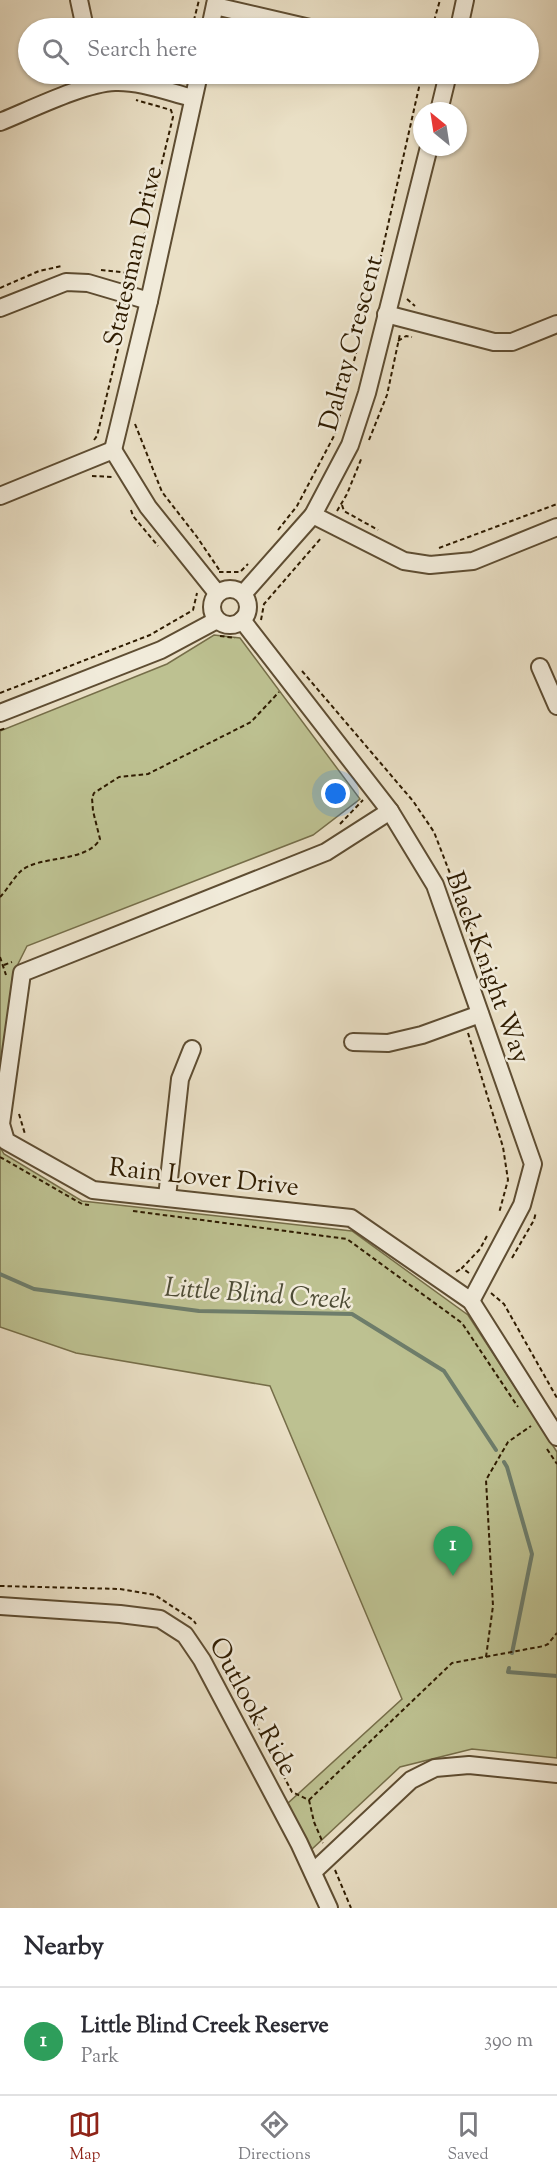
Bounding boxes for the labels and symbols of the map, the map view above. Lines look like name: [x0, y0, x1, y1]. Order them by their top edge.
north arrow: [413, 102, 467, 156]
street label: Statesman Drive: [96, 163, 173, 351]
street label: Dalray Crescent: [311, 252, 394, 435]
your location: [321, 779, 350, 808]
street label: Black Knight Way: [435, 867, 539, 1069]
street label: Rain Lover Drive: [107, 1150, 301, 1207]
water label: Little Blind Creek: [163, 1269, 353, 1322]
pin: 1: [434, 1526, 472, 1576]
street label: Outlook Ride: [198, 1631, 305, 1783]

